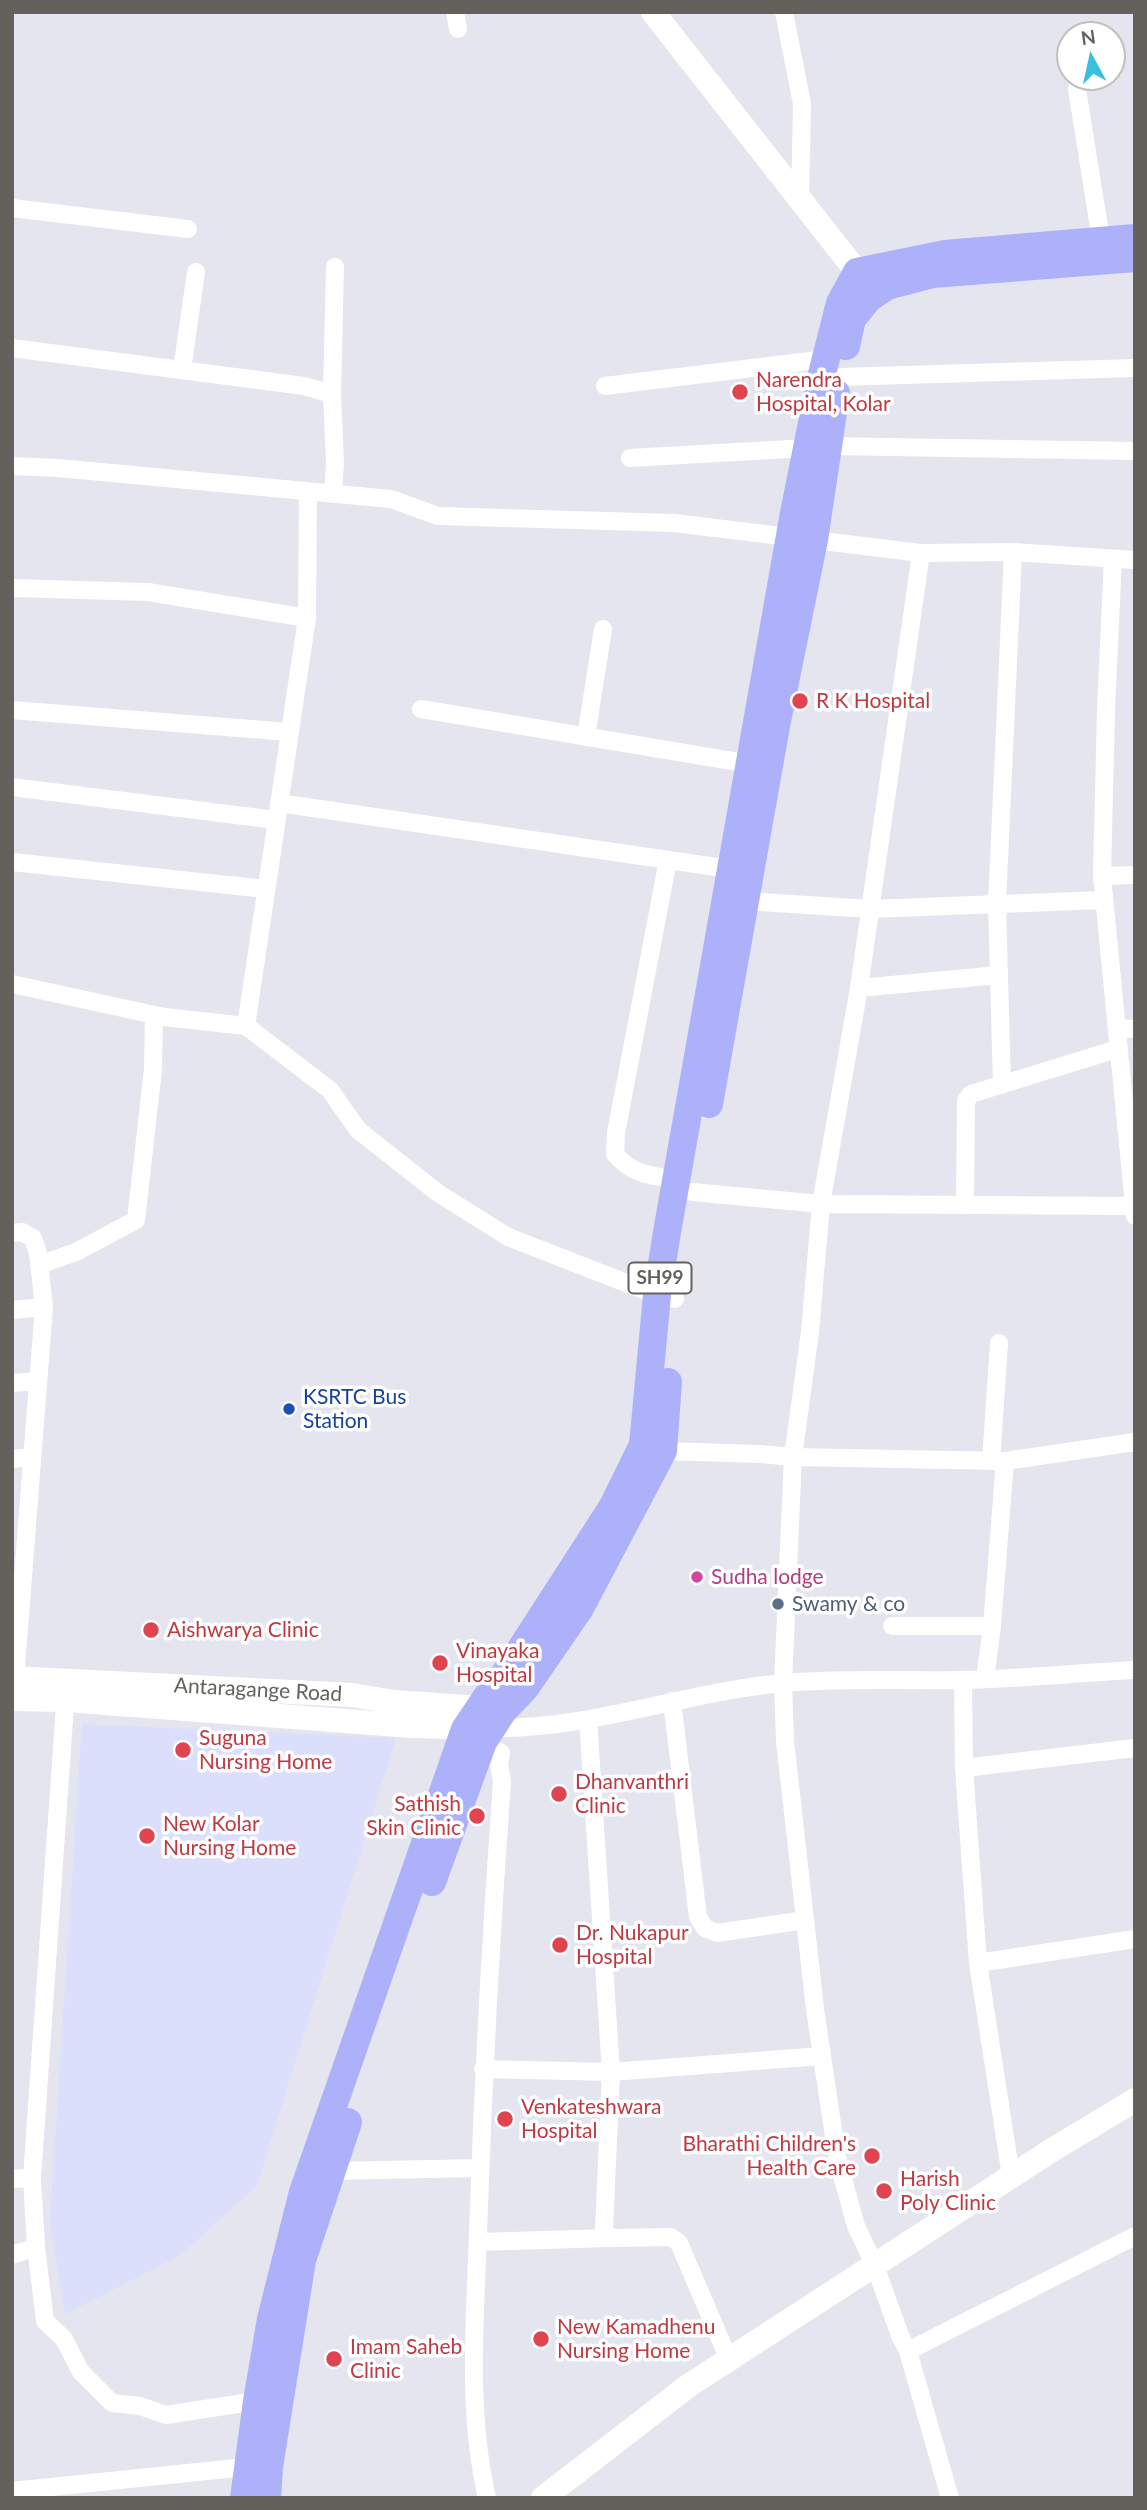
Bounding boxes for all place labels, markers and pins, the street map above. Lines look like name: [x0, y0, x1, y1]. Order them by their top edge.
place label: Narendra Hospital, Kolar: [756, 367, 891, 417]
marker: Narendra Hospital, Kolar: [730, 382, 750, 402]
place label: R K Hospital: [816, 688, 930, 714]
marker: R K Hospital: [790, 691, 810, 711]
place label: KSRTC Bus Station: [303, 1384, 406, 1434]
marker: KSRTC Bus Station: [281, 1401, 297, 1417]
place label: Sudha lodge: [711, 1564, 824, 1590]
marker: Sudha lodge: [689, 1569, 705, 1585]
place label: Swamy & co: [792, 1591, 905, 1617]
marker: Swamy & co: [770, 1596, 786, 1612]
place label: Aishwarya Clinic: [167, 1617, 319, 1643]
marker: Aishwarya Clinic: [141, 1620, 161, 1640]
place label: Vinayaka Hospital: [456, 1638, 539, 1688]
marker: Vinayaka Hospital: [430, 1653, 450, 1673]
place label: Suguna Nursing Home: [199, 1725, 332, 1775]
marker: Suguna Nursing Home: [173, 1740, 193, 1760]
place label: Dhanvanthri Clinic: [575, 1769, 689, 1819]
marker: Dhanvanthri Clinic: [549, 1784, 569, 1804]
place label: Sathish Skin Clinic: [366, 1791, 461, 1841]
marker: Sathish Skin Clinic: [467, 1806, 487, 1826]
place label: New Kolar Nursing Home: [163, 1811, 296, 1861]
marker: New Kolar Nursing Home: [137, 1826, 157, 1846]
place label: Dr. Nukapur Hospital: [576, 1920, 689, 1970]
marker: Dr. Nukapur Hospital: [550, 1935, 570, 1955]
place label: Venkateshwara Hospital: [521, 2094, 661, 2144]
marker: Venkateshwara Hospital: [495, 2109, 515, 2129]
place label: Bharathi Children's Health Care: [683, 2131, 856, 2181]
marker: Bharathi Children's Health Care: [862, 2146, 882, 2166]
place label: Harish Poly Clinic: [900, 2166, 996, 2216]
marker: Harish Poly Clinic: [874, 2181, 894, 2201]
place label: New Kamadhenu Nursing Home: [557, 2314, 716, 2364]
marker: New Kamadhenu Nursing Home: [531, 2329, 551, 2349]
place label: Imam Saheb Clinic: [350, 2334, 462, 2384]
marker: Imam Saheb Clinic: [324, 2349, 344, 2369]

